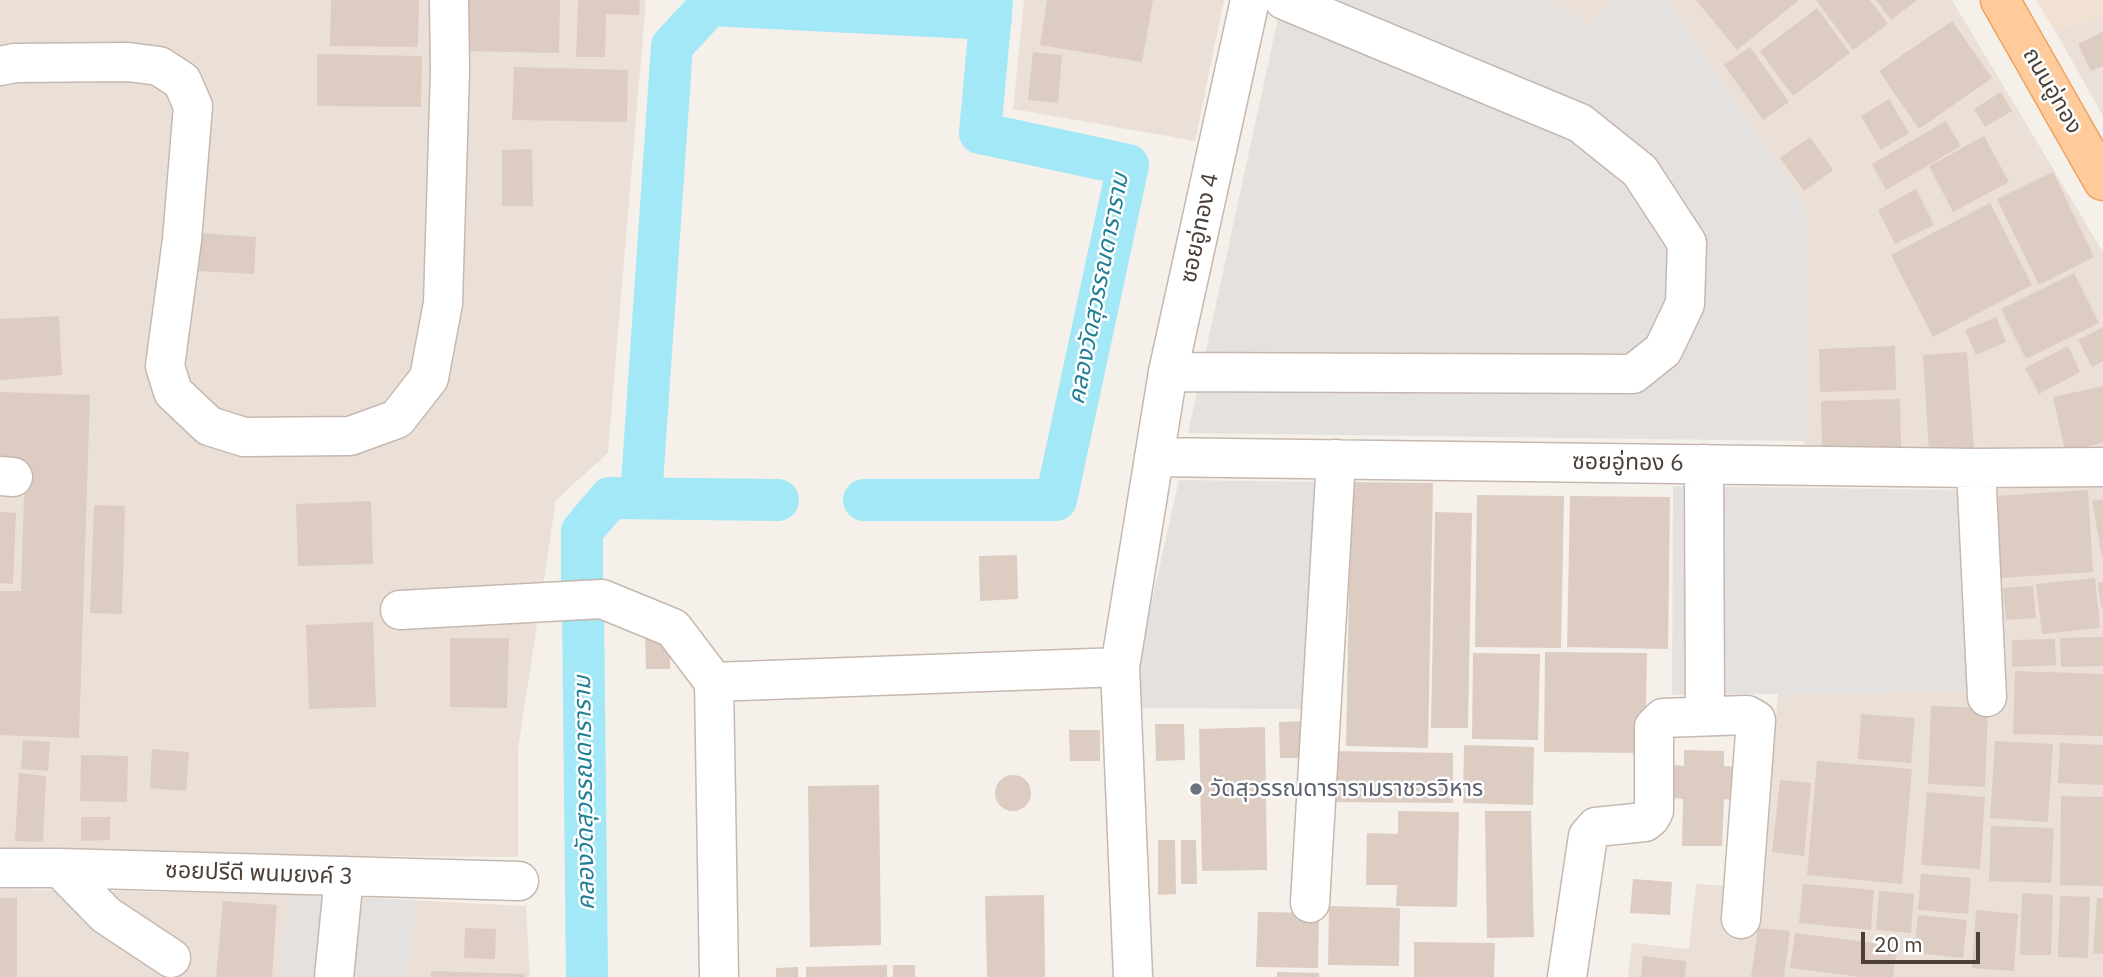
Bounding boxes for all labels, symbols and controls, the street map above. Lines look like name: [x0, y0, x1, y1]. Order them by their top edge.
street label: ถนนอู่ทอง: [2016, 43, 2088, 139]
water label: คลองวัดสุวรรณดาราราม: [1062, 171, 1136, 407]
street label: ซอยอู่ทอง 4: [1175, 171, 1225, 285]
street label: ซอยอู่ทอง 6: [1572, 448, 1684, 478]
water label: คลองวัดสุวรรณดาราราม: [569, 675, 601, 911]
place label: วัดสุวรรณดารารามราชวรวิหาร: [1210, 775, 1483, 803]
marker: วัดสุวรรณดารารามราชวรวิหาร: [1188, 781, 1204, 797]
street label: ซอยปรีดี พนมยงค์ 3: [165, 857, 353, 891]
scale bar: [1865, 918, 1984, 962]
text: 20 m: [1874, 930, 1923, 958]

